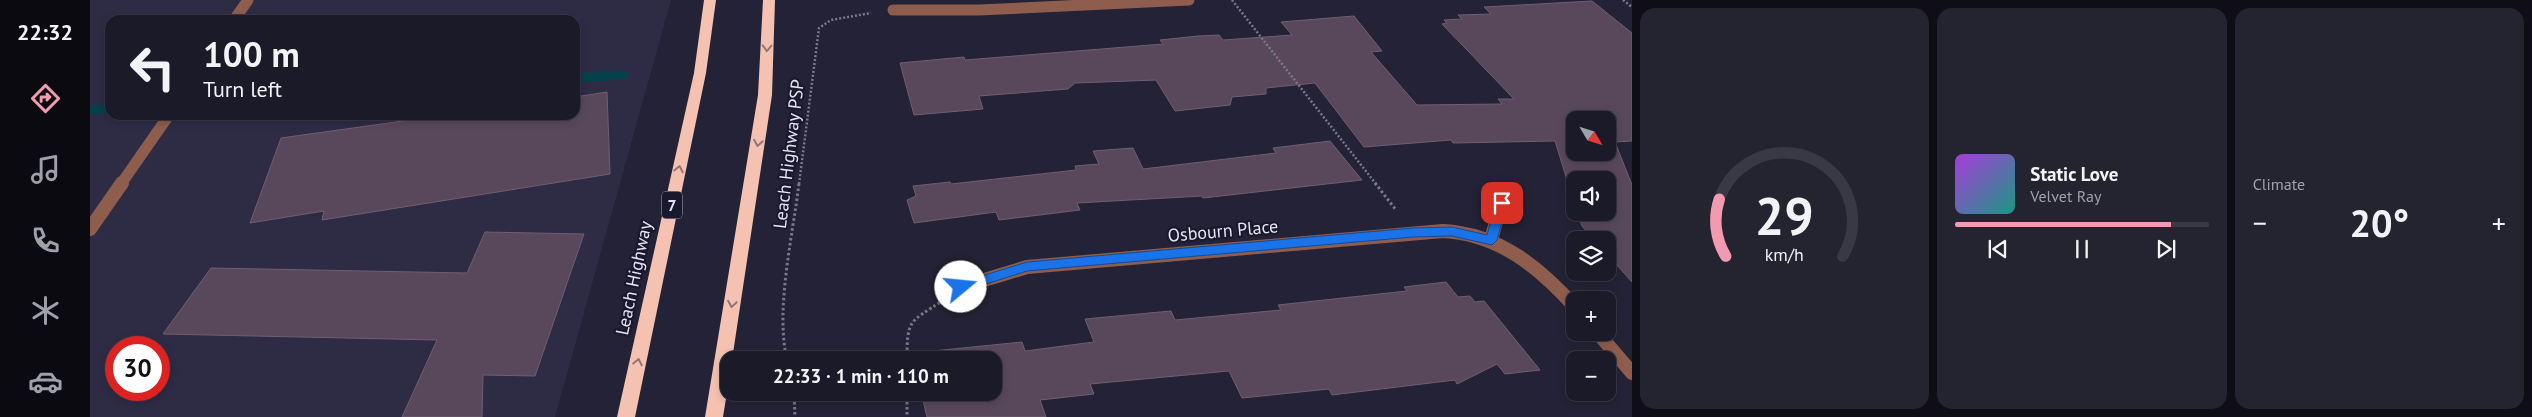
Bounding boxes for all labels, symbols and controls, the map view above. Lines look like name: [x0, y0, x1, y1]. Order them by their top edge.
text: 22:32: [17, 18, 73, 46]
text: 100 m: [203, 31, 300, 77]
icon: left: [120, 35, 185, 100]
one-way arrow: [762, 44, 772, 52]
text: Turn left: [203, 75, 282, 103]
street label: Leach Highway PSP: [768, 78, 809, 230]
icon: directions: [28, 81, 63, 116]
north arrow: [1566, 111, 1616, 161]
map controls: [1566, 111, 1616, 401]
one-way arrow: [753, 139, 763, 148]
icon: music: [28, 152, 63, 187]
text: Static Love: [2030, 162, 2118, 186]
one-way arrow: [673, 165, 684, 174]
button: sound: [1566, 171, 1616, 221]
text: Climate: [2253, 174, 2305, 194]
pin: [1481, 182, 1523, 224]
text: 29: [1755, 182, 1814, 249]
text: Velvet Ray: [2030, 186, 2101, 206]
icon: arrive: [1488, 189, 1516, 217]
road number: 7: [662, 192, 682, 218]
text: 20°: [2349, 198, 2409, 247]
text: −: [2253, 204, 2267, 241]
text: +: [2492, 204, 2506, 241]
street label: Osbourn Place: [1167, 214, 1279, 247]
street label: Leach Highway: [610, 218, 657, 337]
icon: phone: [28, 223, 63, 258]
button: layers: [1566, 231, 1616, 281]
icon: previous: [1984, 235, 2012, 263]
icon: pause: [2068, 235, 2096, 263]
icon: next: [2152, 235, 2180, 263]
text: km/h: [1765, 243, 1804, 266]
position arrow: [934, 260, 986, 312]
button: +: [1566, 291, 1616, 341]
icon: climate: [28, 293, 63, 328]
one-way arrow: [728, 299, 738, 308]
speed limit sign: 30: [105, 336, 170, 401]
button: −: [1566, 351, 1616, 401]
one-way arrow: [632, 358, 643, 367]
icon: car: [28, 364, 63, 399]
text: 22:33 · 1 min · 110 m: [773, 364, 949, 388]

